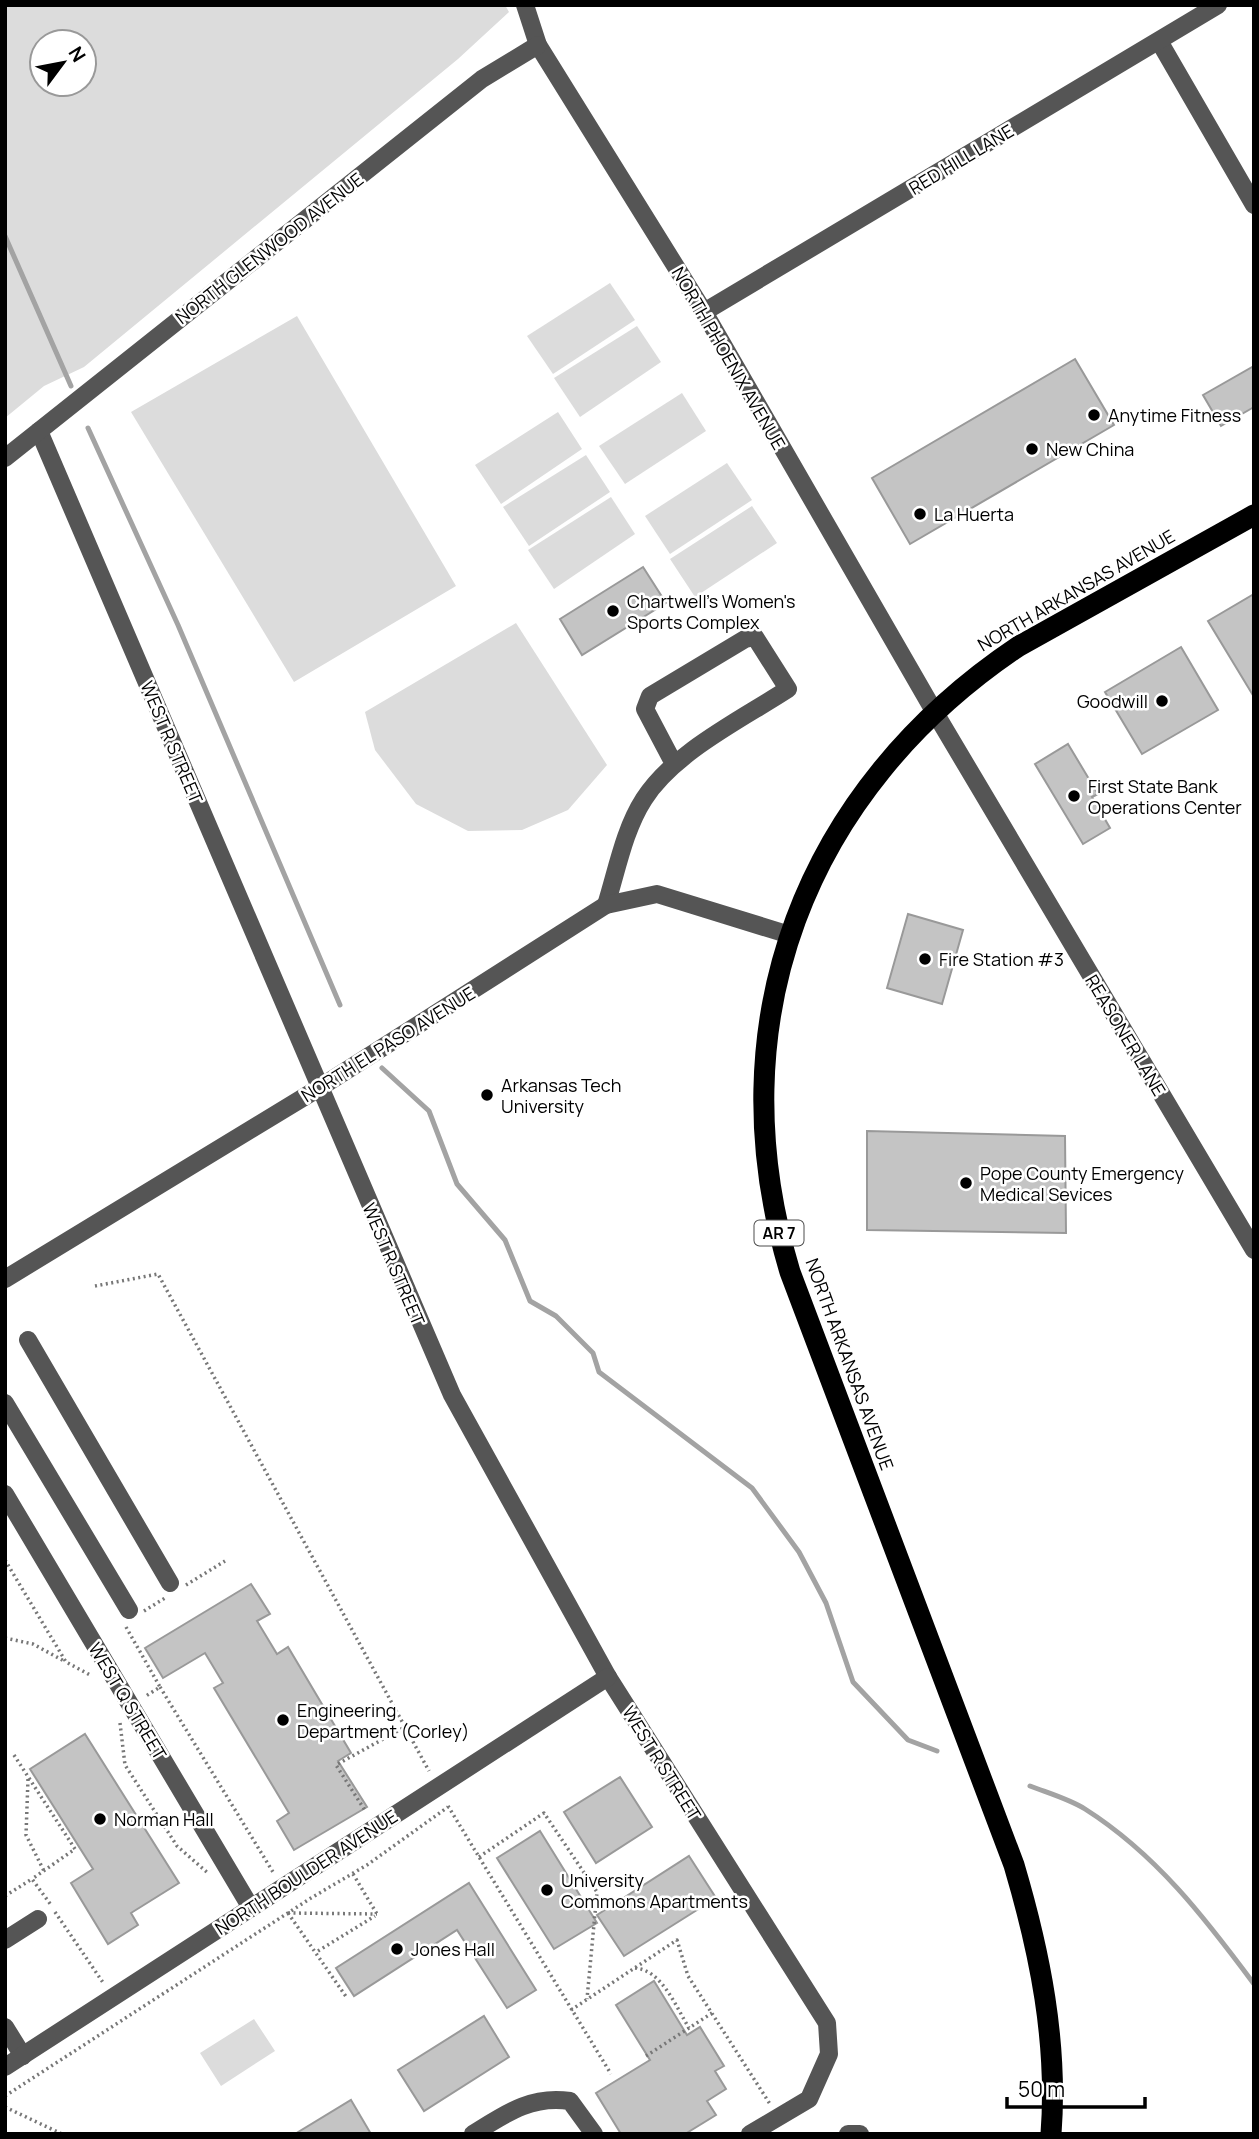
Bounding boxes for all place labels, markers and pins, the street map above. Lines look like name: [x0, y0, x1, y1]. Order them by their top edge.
place label: Anytime Fitness: [1108, 403, 1241, 427]
marker: Anytime Fitness: [1086, 407, 1102, 423]
place label: New China: [1046, 437, 1134, 461]
marker: New China: [1024, 441, 1040, 457]
place label: La Huerta: [934, 502, 1014, 526]
marker: La Huerta: [912, 506, 928, 522]
place label: Chartwell's Women's Sports Complex: [627, 589, 795, 634]
marker: Chartwell's Women's Sports Complex: [605, 603, 621, 619]
place label: Goodwill: [1077, 689, 1148, 713]
marker: Goodwill: [1154, 693, 1170, 709]
place label: First State Bank Operations Center: [1088, 774, 1242, 819]
marker: First State Bank Operations Center: [1066, 788, 1082, 804]
place label: Fire Station #3: [939, 947, 1064, 971]
marker: Fire Station #3: [917, 951, 933, 967]
place label: Arkansas Tech University: [501, 1073, 621, 1118]
marker: Arkansas Tech University: [479, 1087, 495, 1103]
place label: Pope County Emergency Medical Sevices: [980, 1161, 1184, 1206]
marker: Pope County Emergency Medical Sevices: [958, 1175, 974, 1191]
place label: Engineering Department (Corley): [297, 1698, 469, 1743]
marker: Engineering Department (Corley): [275, 1712, 291, 1728]
place label: Norman Hall: [114, 1807, 214, 1831]
marker: Norman Hall: [92, 1811, 108, 1827]
place label: University Commons Apartments: [561, 1868, 748, 1913]
marker: University Commons Apartments: [539, 1882, 555, 1898]
place label: Jones Hall: [411, 1937, 495, 1961]
marker: Jones Hall: [389, 1941, 405, 1957]

